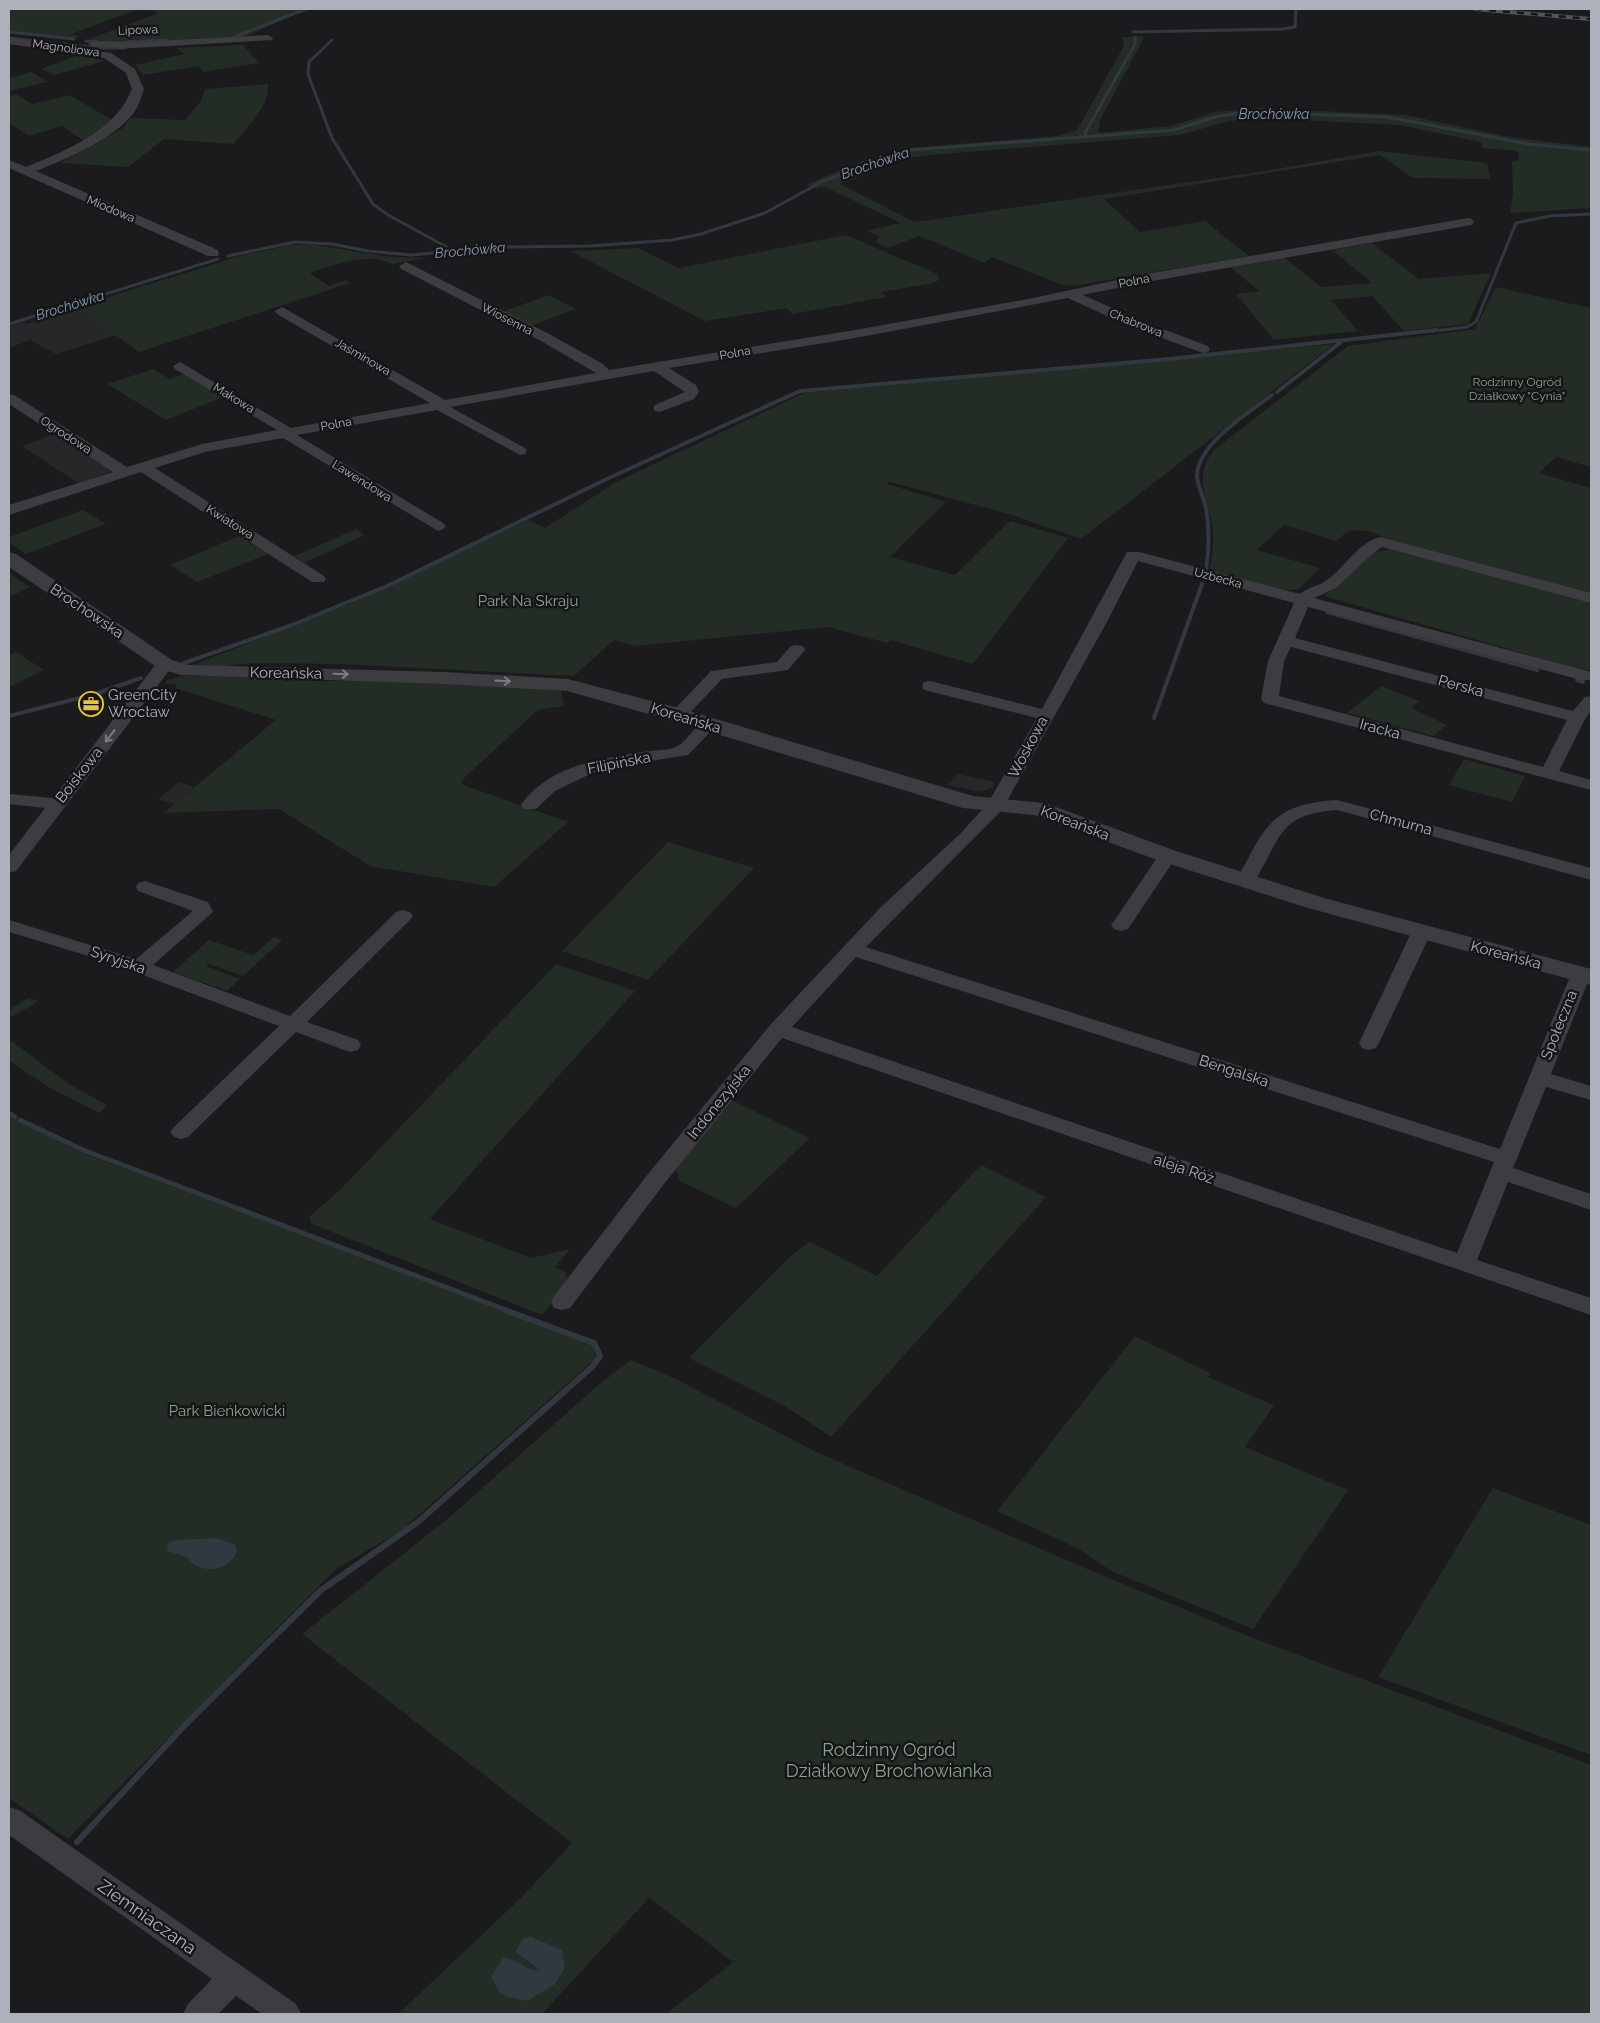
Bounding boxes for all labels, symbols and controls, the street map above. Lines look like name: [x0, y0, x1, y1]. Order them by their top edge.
street label: Lipowa: [118, 22, 158, 38]
street label: Magnoliowa: [32, 36, 100, 60]
water label: Brochówka: [1239, 106, 1309, 122]
water label: Brochówka: [839, 144, 911, 182]
street label: Miodowa: [85, 193, 137, 225]
water label: Brochówka: [434, 239, 506, 261]
street label: Polna: [1117, 271, 1151, 291]
water label: Brochówka: [34, 287, 106, 323]
street label: Wiosenna: [479, 300, 535, 338]
street label: Chabrowa: [1107, 306, 1165, 340]
street label: Jaśminowa: [333, 336, 393, 378]
street label: Polna: [718, 343, 752, 363]
park label: Rodzinny Ogród Działkowy "Cynia": [1469, 375, 1565, 403]
street label: Makowa: [211, 380, 257, 416]
street label: Ogrodowa: [38, 413, 94, 457]
street label: Polna: [319, 414, 353, 434]
street label: Lawendowa: [330, 457, 394, 505]
street label: Kwiatowa: [204, 502, 256, 542]
street label: Uzbecka: [1193, 565, 1243, 591]
street label: Brochowska: [47, 580, 127, 642]
park label: Park Na Skraju: [478, 592, 578, 610]
street label: Koreańska: [250, 663, 322, 683]
one-way arrow: [332, 669, 349, 679]
street label: Perska: [1436, 671, 1486, 701]
one-way arrow: [495, 676, 511, 686]
place label: GreenCity Wrocław: [108, 686, 177, 721]
office icon: GreenCity Wrocław: [78, 691, 104, 717]
street label: Koreańska: [649, 699, 723, 737]
street label: Woskowa: [1004, 713, 1052, 781]
street label: Iracka: [1358, 715, 1402, 743]
one-way arrow: [104, 729, 115, 742]
street label: Boiskowa: [52, 744, 106, 806]
street label: Filipińska: [586, 748, 652, 778]
street label: Koreańska: [1038, 802, 1112, 844]
street label: Chmurna: [1368, 805, 1434, 839]
street label: Koreańska: [1469, 937, 1543, 973]
street label: Syryjska: [88, 942, 148, 978]
street label: Społeczna: [1537, 988, 1581, 1062]
street label: Bengalska: [1197, 1051, 1271, 1091]
street label: Indonezyjska: [684, 1061, 754, 1143]
street label: aleja Róż: [1152, 1150, 1216, 1188]
park label: Park Bieńkowicki: [169, 1402, 285, 1420]
park label: Rodzinny Ogród Działkowy Brochowianka: [786, 1739, 992, 1781]
street label: Ziemniaczana: [94, 1875, 201, 1958]

